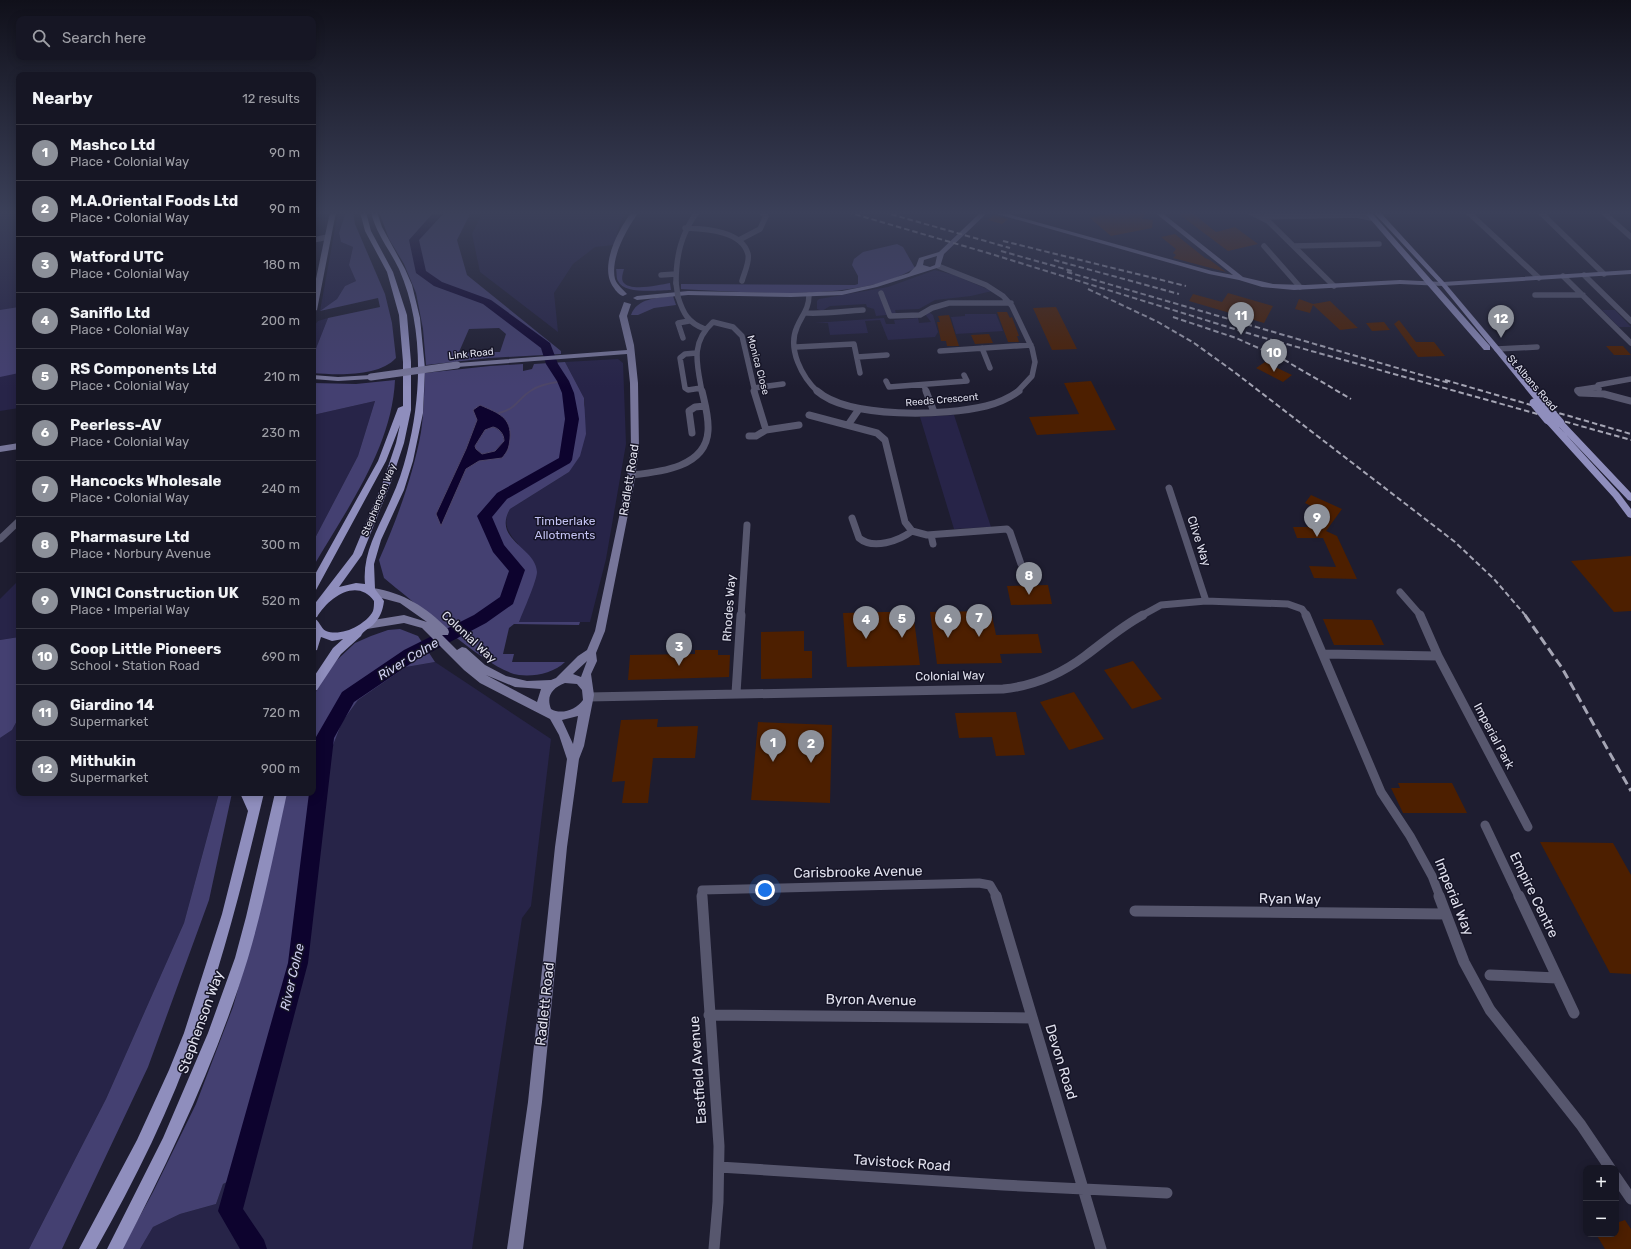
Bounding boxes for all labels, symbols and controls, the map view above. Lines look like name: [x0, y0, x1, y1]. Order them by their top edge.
search box: [16, 16, 316, 60]
icon: search: [30, 27, 52, 49]
text: Search here: [62, 29, 146, 47]
text: Nearby: [32, 88, 93, 108]
text: 12 results: [242, 91, 300, 106]
text: Mashco Ltd: [70, 136, 155, 154]
text: 1: [42, 145, 48, 160]
text: 90 m: [269, 145, 300, 160]
text: Place · Colonial Way: [70, 154, 189, 169]
text: M.A.Oriental Foods Ltd: [70, 192, 238, 210]
text: 2: [41, 201, 49, 216]
text: 90 m: [269, 201, 300, 216]
text: Place · Colonial Way: [70, 210, 189, 225]
text: Watford UTC: [70, 248, 164, 266]
text: 3: [41, 257, 49, 272]
text: 180 m: [263, 257, 300, 272]
text: Place · Colonial Way: [70, 266, 189, 281]
pin: 11: [1228, 302, 1254, 335]
text: Saniflo Ltd: [70, 304, 150, 322]
pin: 12: [1488, 305, 1514, 338]
text: 4: [41, 313, 49, 328]
text: 200 m: [261, 313, 300, 328]
text: Place · Colonial Way: [70, 322, 189, 337]
street label: Monica Close: [744, 334, 772, 396]
pin: 10: [1261, 339, 1287, 372]
street label: Link Road: [448, 346, 494, 362]
street label: St Albans Road: [1504, 353, 1560, 413]
text: RS Components Ltd: [70, 360, 217, 378]
text: 5: [41, 369, 49, 384]
text: 210 m: [264, 369, 300, 384]
text: Place · Colonial Way: [70, 378, 189, 393]
street label: Reeds Crescent: [905, 391, 979, 409]
text: Peerless-AV: [70, 416, 162, 434]
text: 6: [41, 425, 49, 440]
text: 230 m: [262, 425, 300, 440]
text: Place · Colonial Way: [70, 434, 189, 449]
street label: Radlett Road: [616, 443, 642, 517]
street label: Stephenson Way: [359, 461, 399, 538]
text: Hancocks Wholesale: [70, 472, 221, 490]
text: 7: [41, 481, 49, 496]
text: 240 m: [261, 481, 300, 496]
text: Place · Colonial Way: [70, 490, 189, 505]
pin: 9: [1304, 504, 1330, 537]
park label: Timberlake Allotments: [534, 514, 596, 542]
street label: Clive Way: [1184, 514, 1214, 568]
text: Pharmasure Ltd: [70, 528, 189, 546]
text: 8: [41, 537, 49, 552]
text: 300 m: [261, 537, 300, 552]
text: Place · Norbury Avenue: [70, 546, 211, 561]
pin: 8: [1016, 562, 1042, 595]
street label: Rhodes Way: [720, 574, 738, 642]
text: VINCI Construction UK: [70, 584, 239, 602]
text: 9: [41, 593, 49, 608]
text: 520 m: [262, 593, 300, 608]
text: Place · Imperial Way: [70, 602, 190, 617]
pin: 7: [966, 604, 992, 637]
pin: 5: [889, 605, 915, 638]
pin: 6: [935, 605, 961, 638]
pin: 4: [853, 606, 879, 639]
street label: Colonial Way: [439, 608, 499, 666]
pin: 3: [666, 633, 692, 666]
water label: River Colne: [375, 635, 441, 683]
text: Coop Little Pioneers: [70, 640, 221, 658]
text: 10: [37, 649, 53, 664]
text: 690 m: [261, 649, 300, 664]
text: School · Station Road: [70, 658, 200, 673]
street label: Colonial Way: [915, 668, 985, 684]
text: Giardino 14: [70, 696, 154, 714]
street label: Imperial Park: [1471, 701, 1518, 772]
text: 11: [39, 705, 51, 720]
text: 720 m: [263, 705, 300, 720]
text: Supermarket: [70, 714, 148, 729]
pin: 1: [760, 729, 786, 762]
pin: 2: [798, 730, 824, 763]
text: Mithukin: [70, 752, 136, 770]
text: 12: [38, 761, 52, 776]
text: 900 m: [261, 761, 300, 776]
text: Supermarket: [70, 770, 148, 785]
street label: Empire Centre: [1506, 849, 1562, 941]
street label: Imperial Way: [1431, 856, 1477, 938]
street label: Carisbrooke Avenue: [793, 862, 923, 882]
your location: [755, 880, 775, 900]
street label: Ryan Way: [1259, 890, 1322, 908]
water label: River Colne: [277, 942, 307, 1012]
street label: Radlett Road: [532, 961, 558, 1047]
street label: Stephenson Way: [174, 968, 228, 1076]
street label: Byron Avenue: [825, 991, 917, 1009]
street label: Eastfield Avenue: [686, 1015, 710, 1125]
street label: Devon Road: [1041, 1022, 1081, 1102]
street label: Tavistock Road: [853, 1151, 951, 1175]
map controls: [1583, 1165, 1619, 1237]
button: +: [1583, 1165, 1619, 1201]
button: −: [1583, 1201, 1619, 1237]

